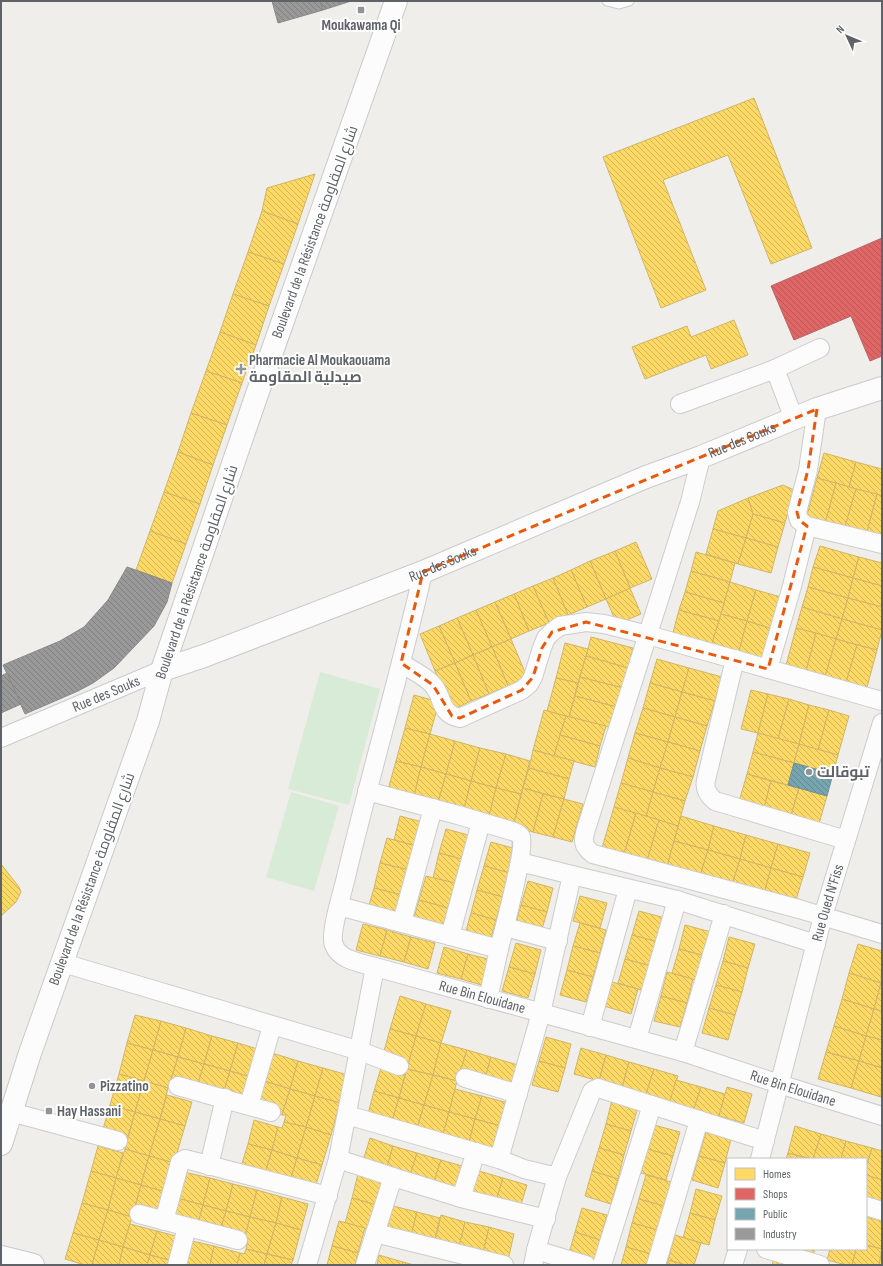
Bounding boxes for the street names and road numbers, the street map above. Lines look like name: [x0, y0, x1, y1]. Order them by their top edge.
street label: Boulevard de la Résistance شارع المقاومة: [268, 123, 363, 341]
street label: Rue des Souks: [705, 418, 779, 463]
street label: Boulevard de la Résistance شارع المقاومة: [151, 462, 244, 682]
street label: Rue des Souks: [406, 541, 479, 586]
street label: Rue des Souks: [69, 671, 143, 716]
street label: Boulevard de la Résistance شارع المقاومة: [45, 770, 140, 988]
street label: Rue Oued N'Fiss: [807, 862, 848, 943]
street label: Rue Bin Elouidane: [437, 976, 528, 1018]
street label: Rue Bin Elouidane: [748, 1066, 838, 1111]

